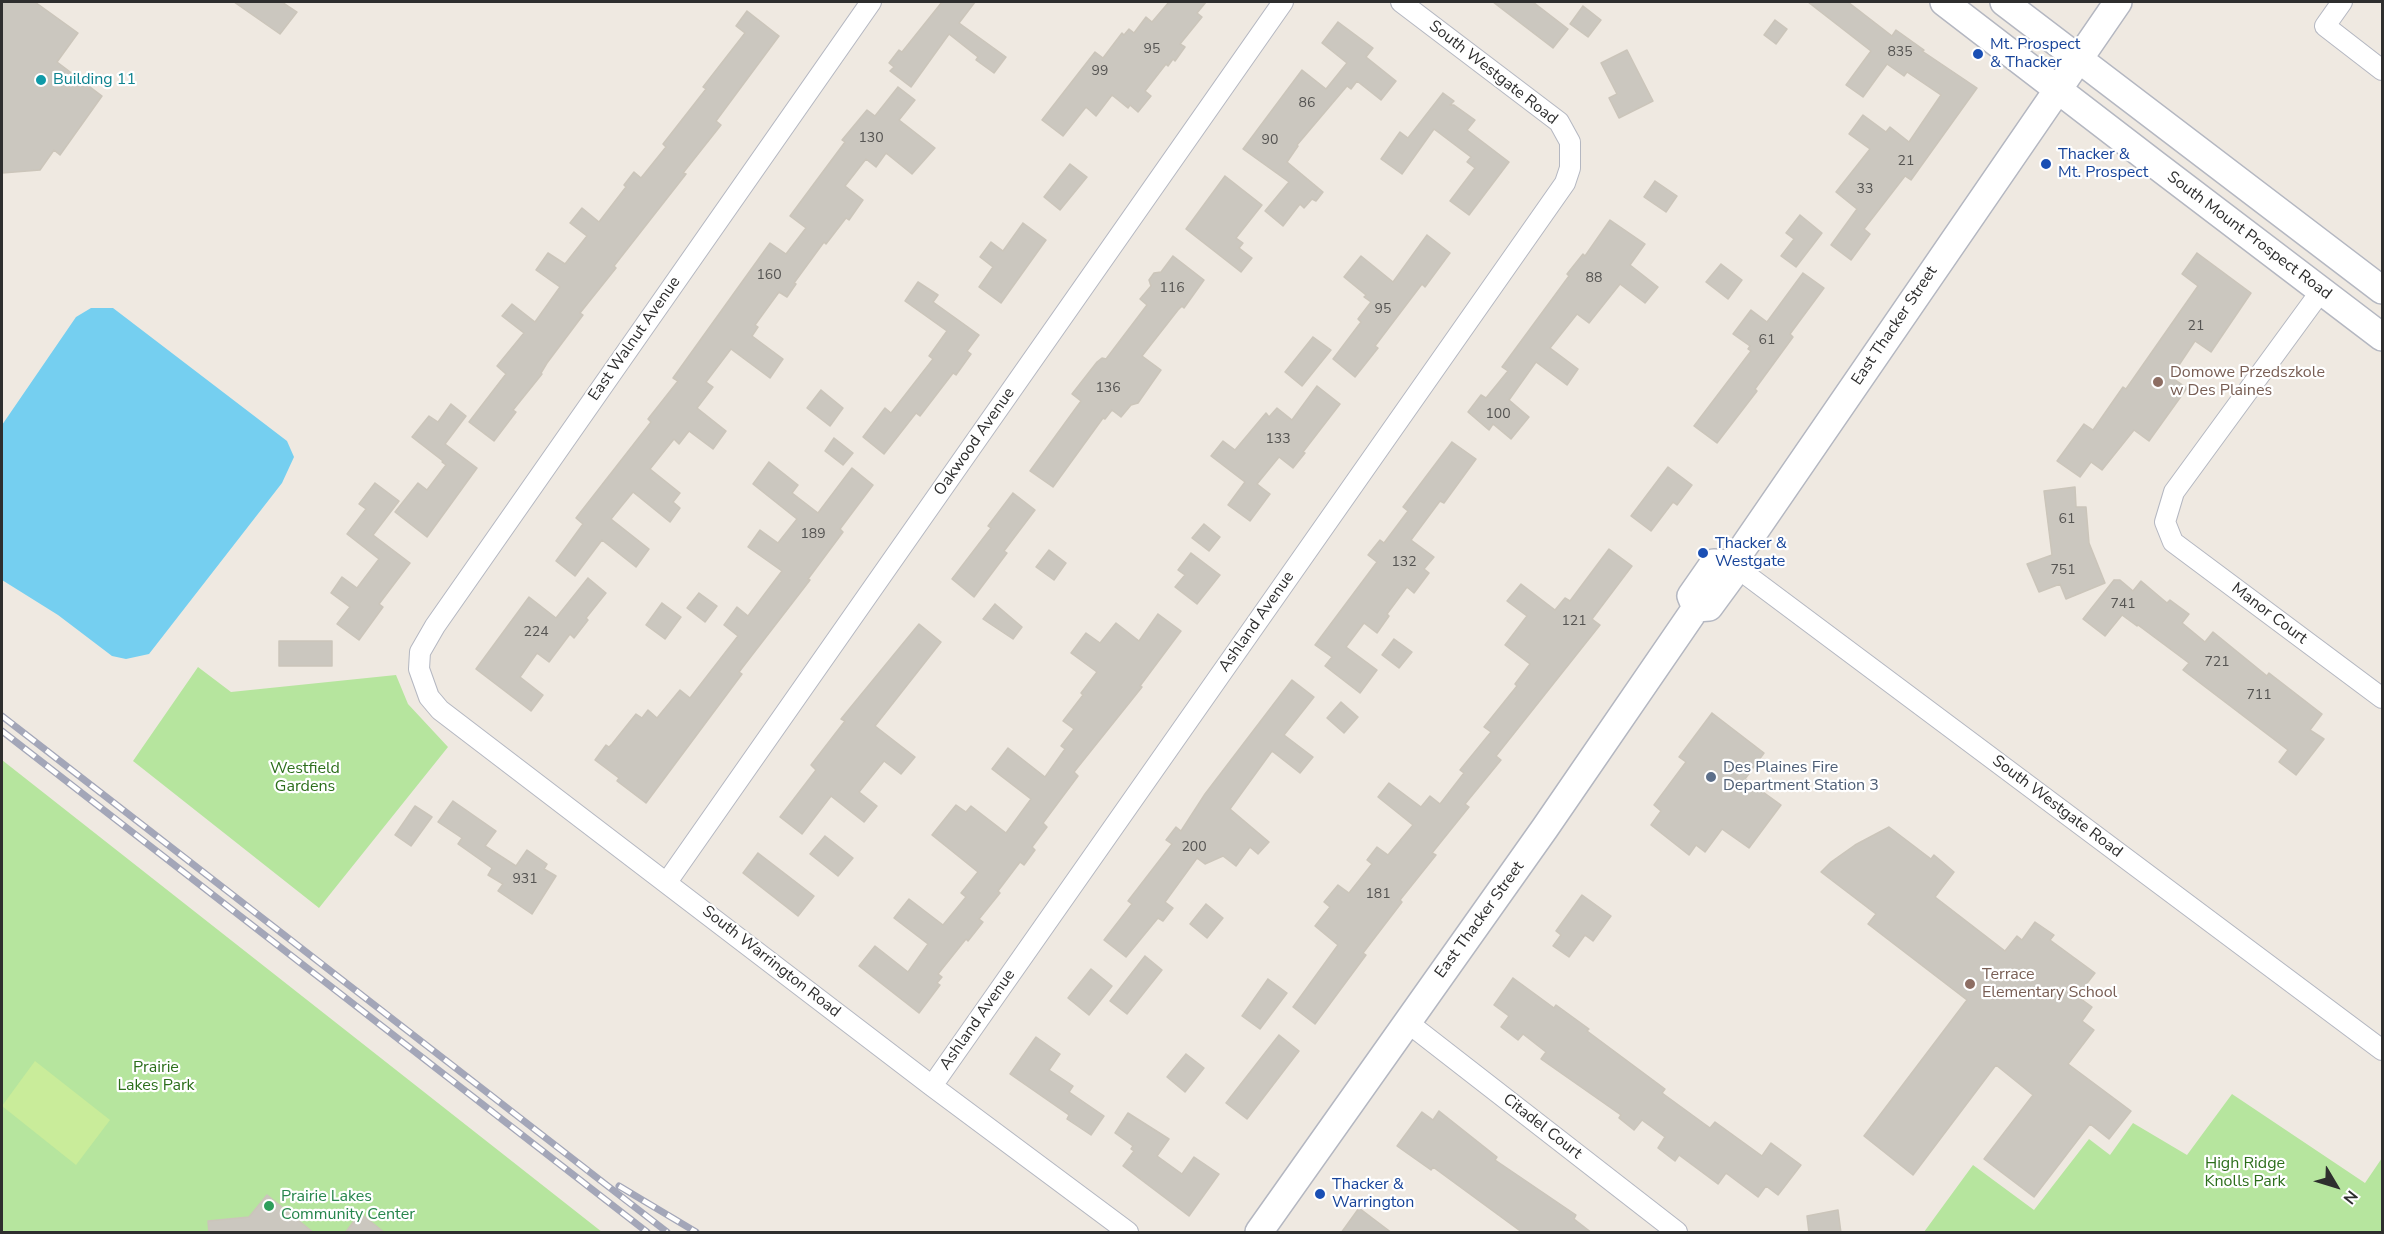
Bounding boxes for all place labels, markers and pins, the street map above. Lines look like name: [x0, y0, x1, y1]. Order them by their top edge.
place label: Mt. Prospect & Thacker: [1990, 35, 2080, 73]
marker: Mt. Prospect & Thacker: [1971, 47, 1985, 61]
place label: Building 11: [53, 70, 136, 90]
marker: Building 11: [34, 73, 48, 87]
place label: Thacker & Mt. Prospect: [2058, 145, 2148, 183]
marker: Thacker & Mt. Prospect: [2039, 157, 2053, 171]
place label: Domowe Przedszkole w Des Plaines: [2170, 363, 2325, 401]
marker: Domowe Przedszkole w Des Plaines: [2151, 375, 2165, 389]
place label: Thacker & Westgate: [1715, 534, 1787, 572]
marker: Thacker & Westgate: [1696, 546, 1710, 560]
place label: Des Plaines Fire Department Station 3: [1723, 758, 1879, 796]
marker: Des Plaines Fire Department Station 3: [1704, 770, 1718, 784]
place label: Terrace Elementary School: [1982, 965, 2117, 1003]
marker: Terrace Elementary School: [1963, 977, 1977, 991]
place label: Thacker & Warrington: [1332, 1175, 1414, 1213]
place label: Prairie Lakes Community Center: [281, 1187, 415, 1225]
marker: Thacker & Warrington: [1313, 1187, 1327, 1201]
marker: Prairie Lakes Community Center: [262, 1199, 276, 1213]

